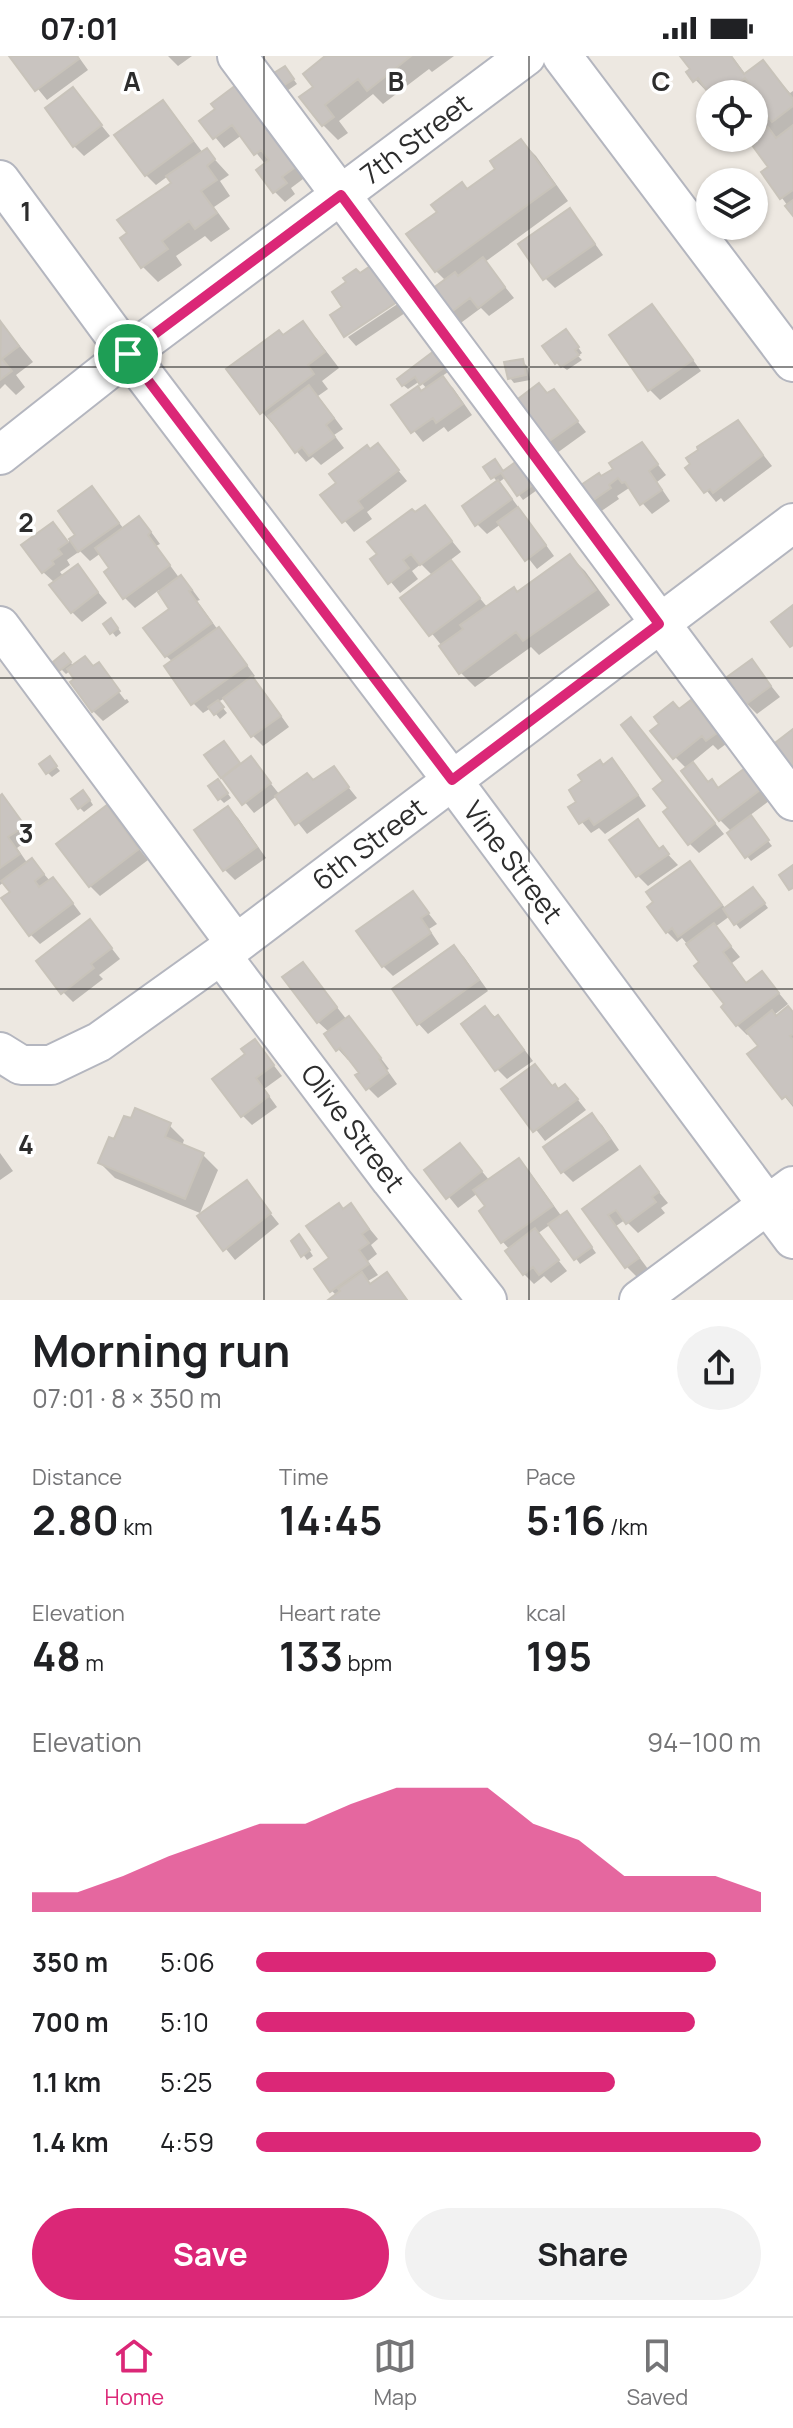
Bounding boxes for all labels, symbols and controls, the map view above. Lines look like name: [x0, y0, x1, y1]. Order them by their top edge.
text: 07:01: [40, 8, 119, 49]
text: A: [123, 63, 141, 99]
text: B: [388, 63, 404, 99]
text: C: [651, 63, 671, 99]
map controls: [696, 80, 768, 240]
button: locate: [696, 80, 768, 152]
street label: 7th Street: [352, 84, 479, 192]
button: layers: [696, 168, 768, 240]
text: 1: [20, 193, 32, 229]
pin: [94, 320, 162, 388]
icon: arrive: [106, 332, 150, 376]
text: 2: [18, 504, 34, 540]
street label: 6th Street: [304, 788, 433, 898]
street label: Vine Street: [455, 793, 572, 930]
text: 3: [18, 815, 34, 851]
street label: Olive Street: [293, 1056, 414, 1199]
text: 4: [18, 1126, 34, 1162]
text: Morning run: [32, 1320, 290, 1380]
button: share: [677, 1326, 761, 1410]
text: 07:01 · 8 × 350 m: [32, 1380, 222, 1416]
text: Distance: [32, 1462, 122, 1492]
text: Time: [279, 1462, 329, 1492]
text: Pace: [526, 1462, 576, 1492]
text: 2.80: [32, 1492, 119, 1547]
text: 14:45: [279, 1492, 382, 1547]
text: 5:16: [526, 1492, 606, 1547]
text: km: [119, 1512, 153, 1542]
text: /km: [606, 1512, 648, 1542]
text: Elevation: [32, 1598, 125, 1628]
text: Heart rate: [279, 1598, 381, 1628]
text: kcal: [526, 1598, 566, 1628]
text: 48: [32, 1628, 81, 1683]
text: 133: [279, 1628, 343, 1683]
text: 195: [526, 1628, 592, 1683]
text: m: [81, 1648, 104, 1678]
text: bpm: [343, 1648, 392, 1678]
text: Elevation: [32, 1724, 142, 1760]
text: 94–100 m: [647, 1724, 761, 1760]
text: 350 m: [32, 1944, 108, 1980]
text: 5:06: [160, 1944, 215, 1980]
text: 700 m: [32, 2004, 109, 2040]
text: 5:10: [160, 2004, 209, 2040]
text: 1.1 km: [32, 2064, 101, 2100]
text: 5:25: [160, 2064, 213, 2100]
text: 1.4 km: [32, 2124, 109, 2160]
text: 4:59: [160, 2124, 214, 2160]
button: Save: [32, 2208, 389, 2300]
button: Share: [405, 2208, 761, 2300]
tab: Home: [105, 2334, 164, 2412]
tab: Map: [373, 2334, 417, 2412]
tab: Saved: [626, 2334, 688, 2412]

